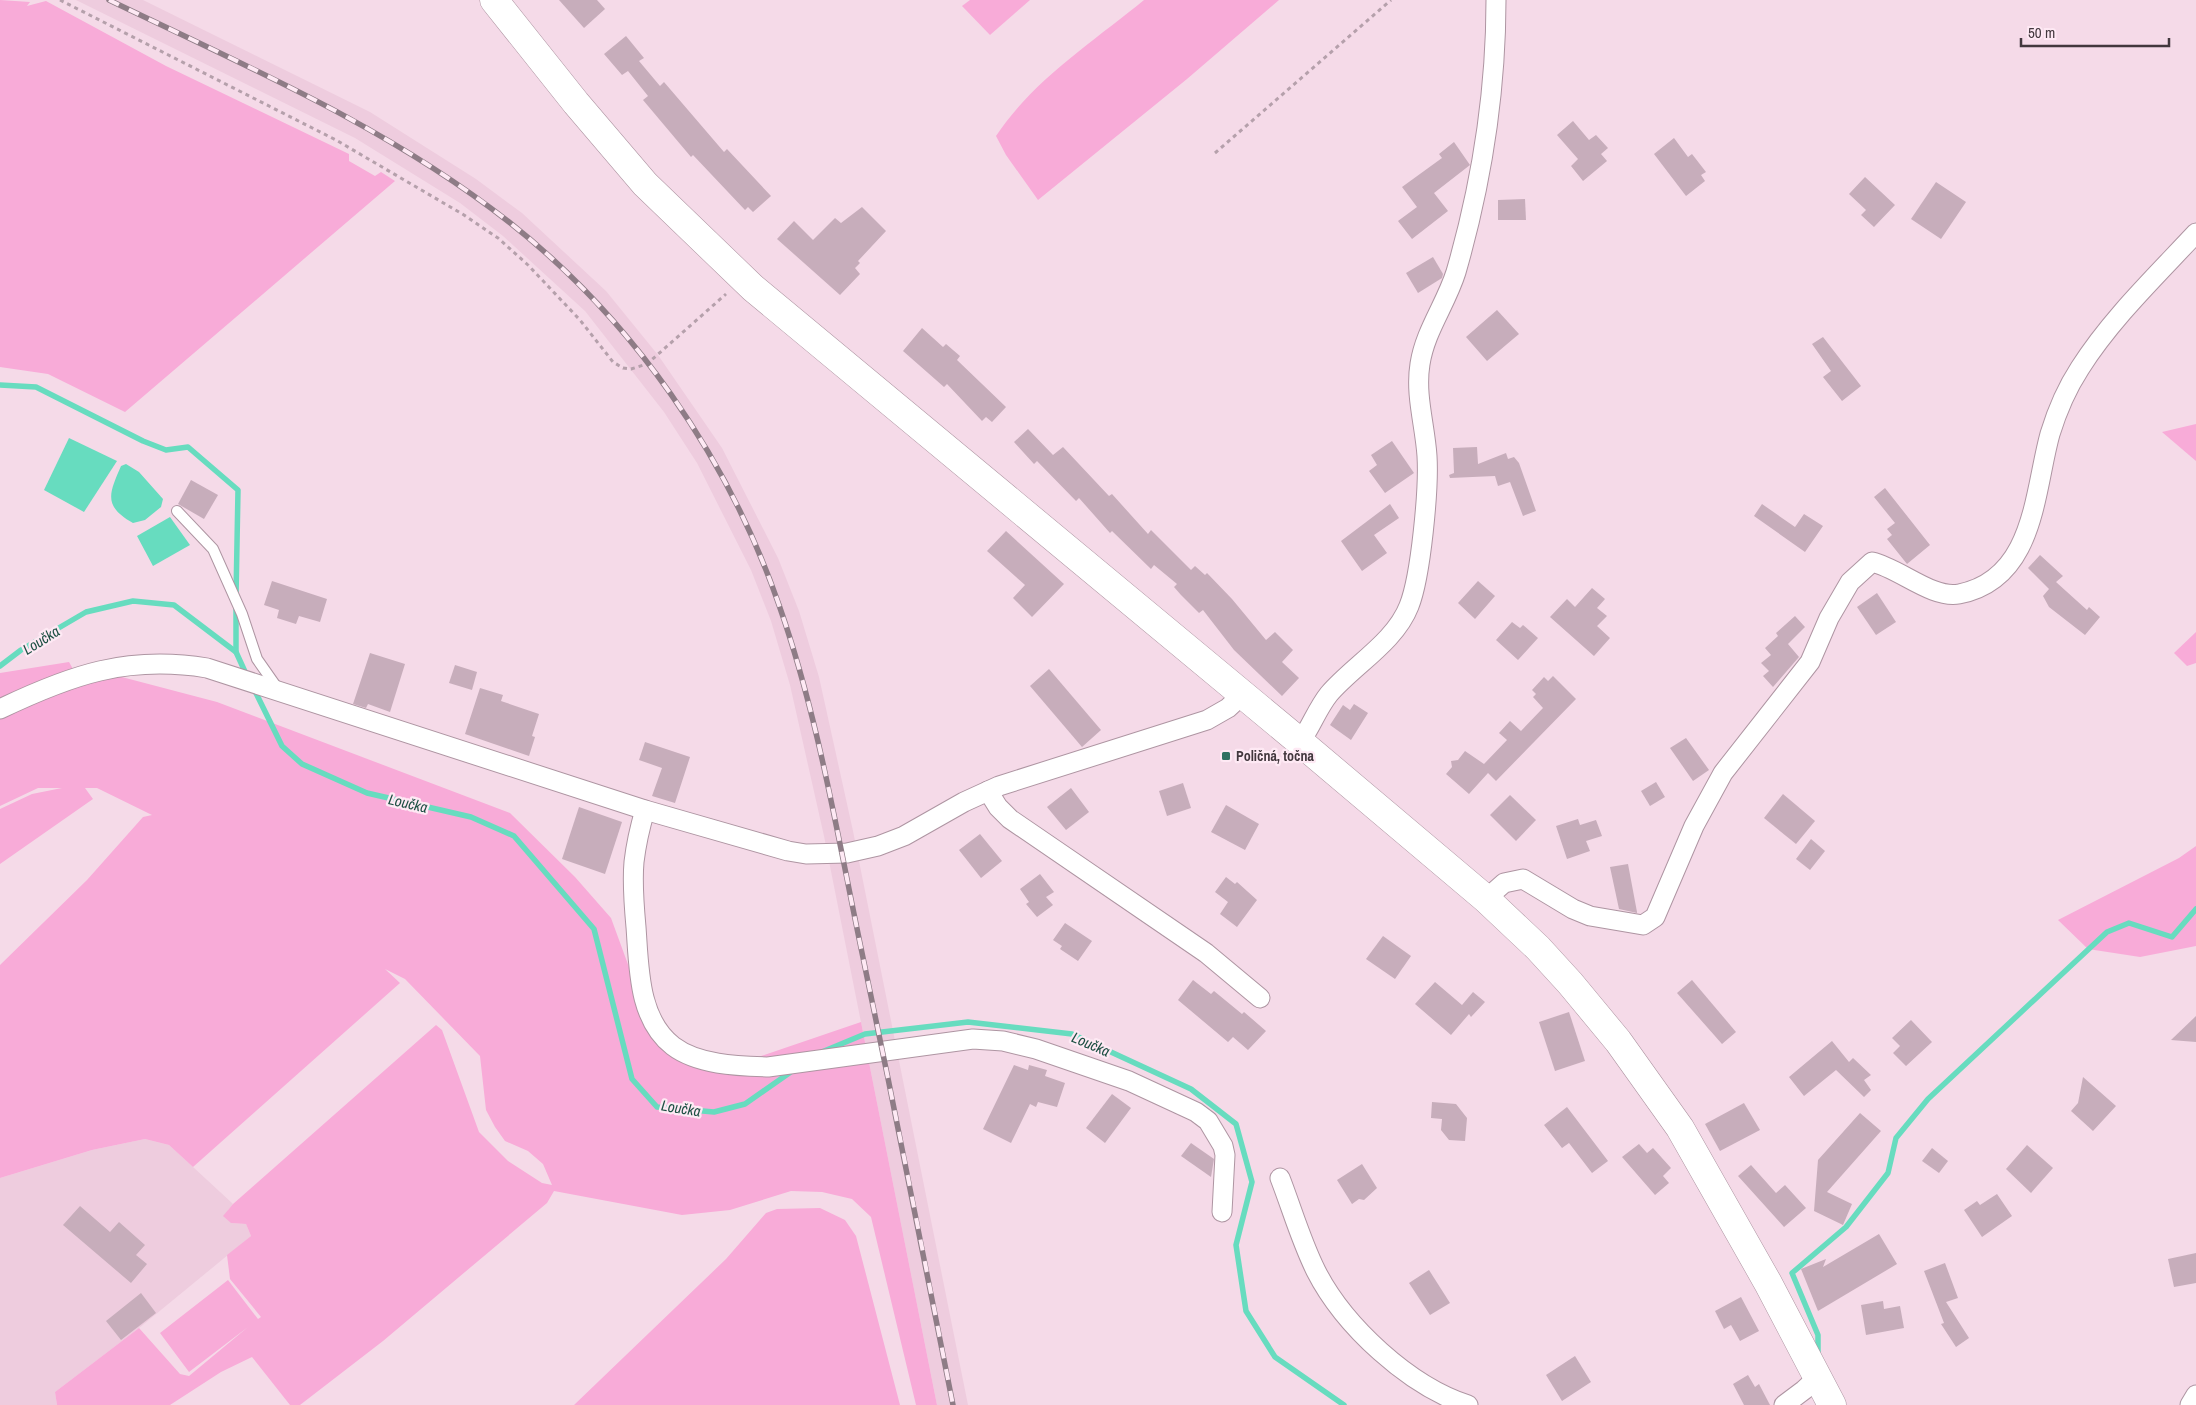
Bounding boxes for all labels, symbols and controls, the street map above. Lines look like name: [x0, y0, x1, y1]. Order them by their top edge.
scale bar: [2021, 15, 2168, 47]
text: 50 m: [2028, 22, 2055, 43]
water label: Loučka: [19, 621, 64, 659]
place label: Poličná, točna: [1236, 747, 1314, 765]
marker: Poličná, točna: [1220, 750, 1232, 762]
water label: Loučka: [386, 788, 430, 818]
water label: Loučka: [1069, 1027, 1113, 1061]
water label: Loučka: [660, 1095, 702, 1121]

